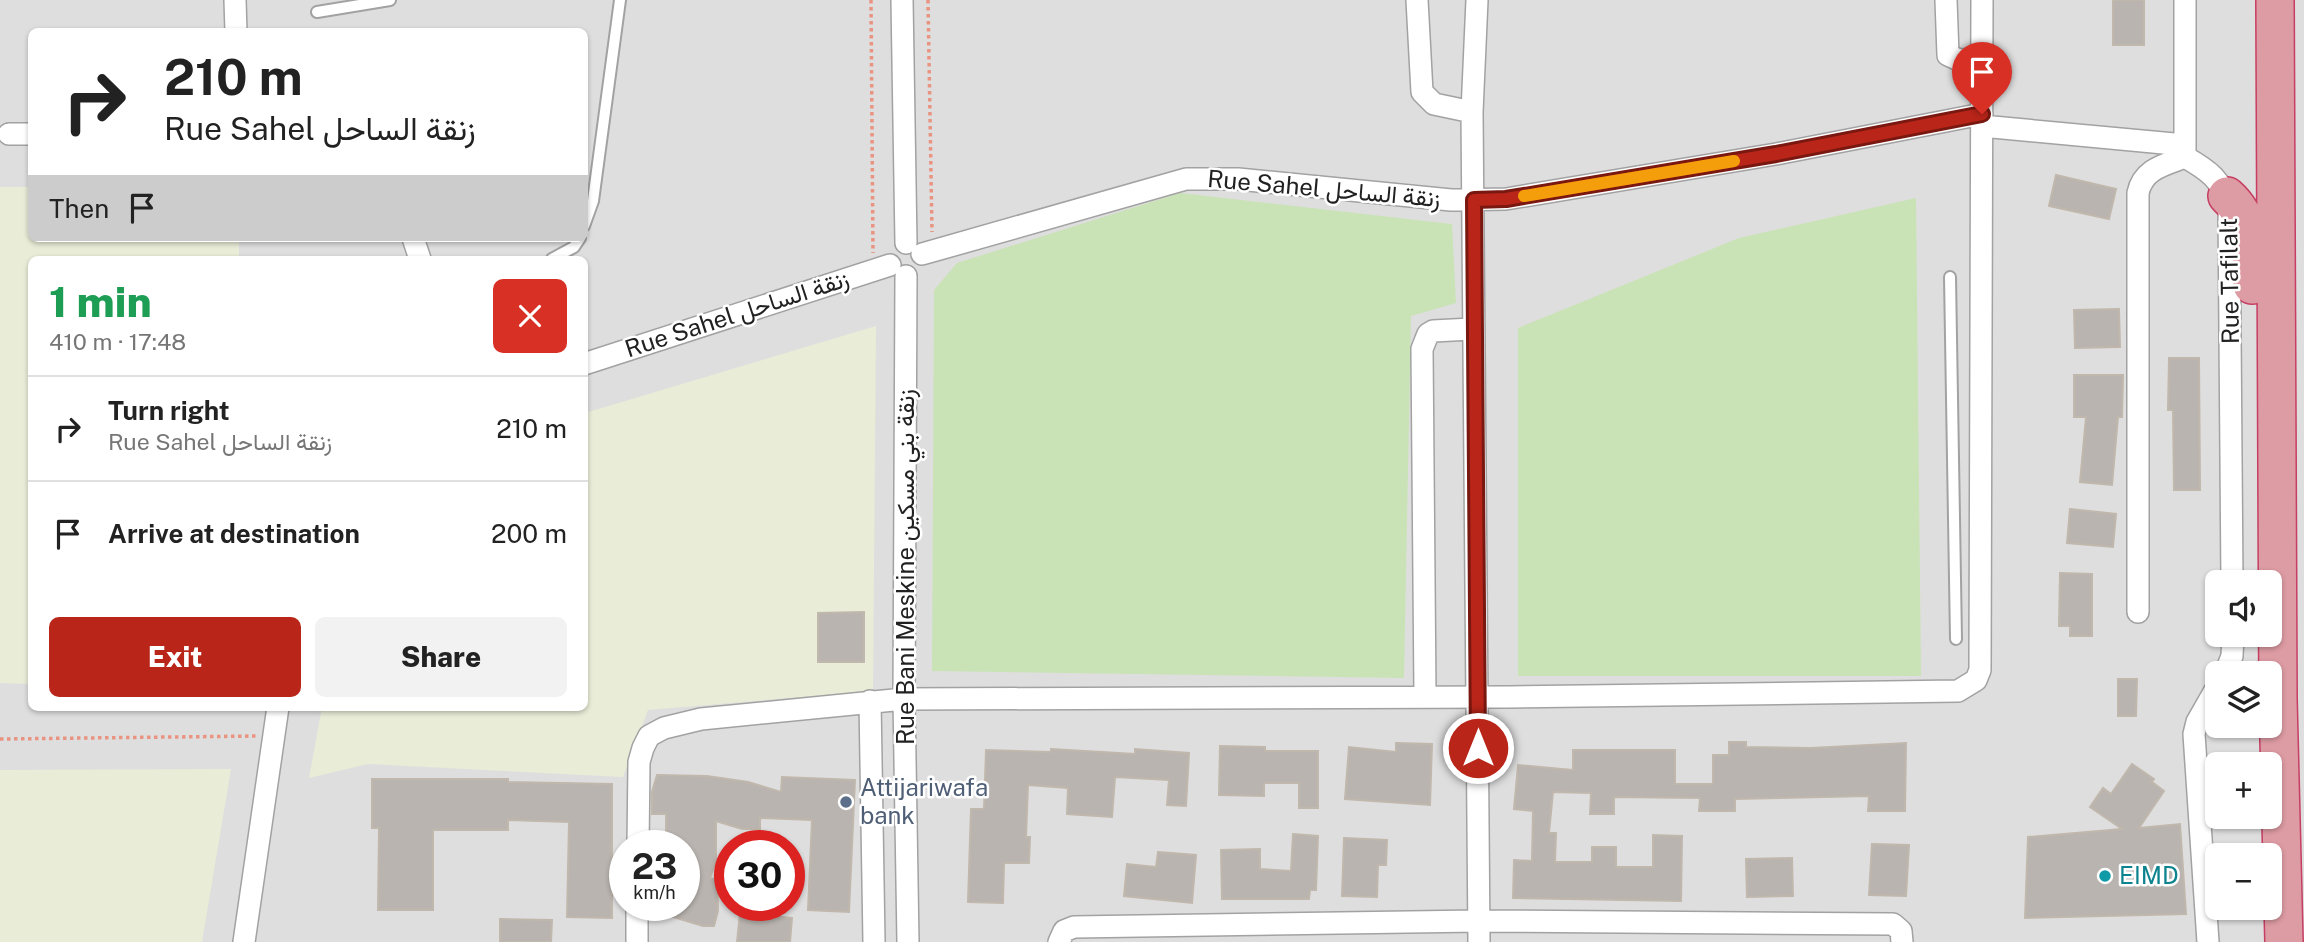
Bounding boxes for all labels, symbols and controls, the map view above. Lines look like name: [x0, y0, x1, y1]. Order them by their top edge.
pin: [1952, 42, 2012, 114]
text: 210 m: [164, 48, 303, 106]
icon: arrive: [1963, 53, 2001, 91]
icon: right: [49, 56, 140, 147]
text: Rue Sahel زنقة الساحل: [164, 110, 476, 147]
street label: Rue Sahel زنقة الساحل: [1206, 164, 1442, 214]
icon: arrive: [123, 189, 161, 227]
text: Then: [49, 193, 109, 224]
street label: Rue Tafilalt: [2214, 218, 2244, 345]
street label: Rue Sahel زنقة الساحل: [621, 264, 853, 364]
text: 1 min: [49, 277, 152, 326]
button: close: [493, 279, 567, 353]
text: 410 m · 17:48: [49, 328, 186, 355]
street label: Rue Bani Meskine زنقة بني مسكين: [891, 389, 925, 745]
text: Turn right: [108, 395, 230, 426]
icon: right: [49, 410, 87, 448]
text: 210 m: [496, 413, 567, 444]
text: Rue Sahel زنقة الساحل: [108, 428, 332, 455]
icon: arrive: [49, 515, 87, 553]
text: Arrive at destination: [108, 518, 360, 549]
text: 200 m: [491, 518, 567, 549]
map controls: [2205, 570, 2282, 920]
button: sound: [2205, 570, 2282, 647]
button: Exit: [49, 617, 301, 697]
button: Share: [315, 617, 567, 697]
button: layers: [2205, 661, 2282, 738]
position arrow: [1441, 711, 1515, 785]
button: +: [2205, 752, 2282, 829]
place label: Attijariwafa bank: [860, 773, 988, 829]
marker: Attijariwafa bank: [838, 794, 854, 810]
speed limit sign: 30: [714, 830, 805, 921]
button: −: [2205, 843, 2282, 920]
text: 23: [632, 846, 677, 887]
place label: EIMD: [2119, 861, 2179, 889]
marker: EIMD: [2097, 868, 2113, 884]
text: km/h: [633, 882, 676, 903]

